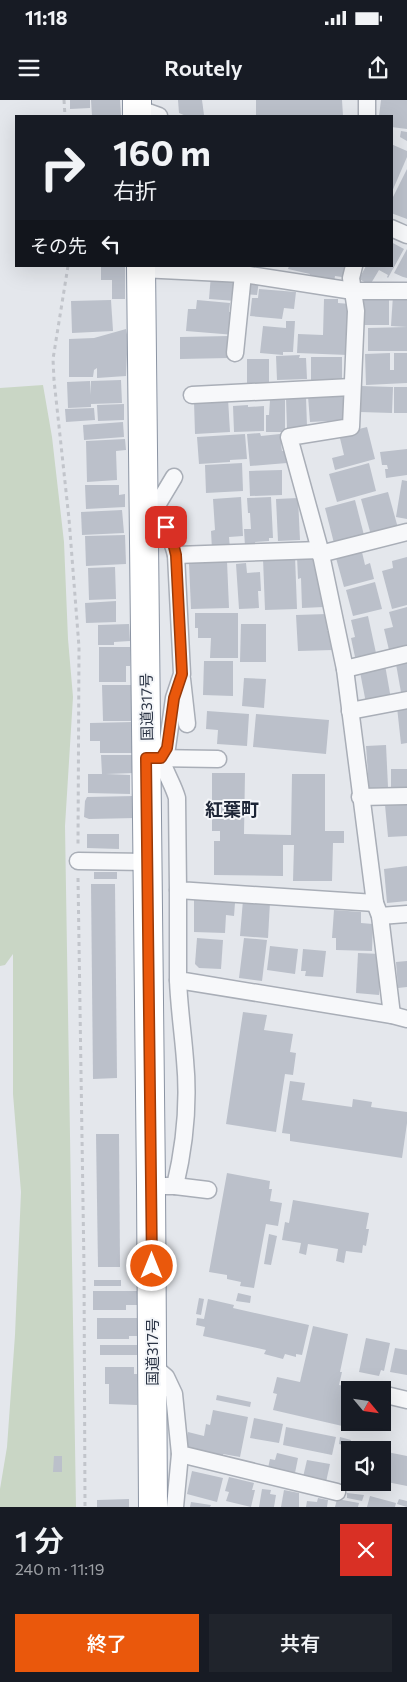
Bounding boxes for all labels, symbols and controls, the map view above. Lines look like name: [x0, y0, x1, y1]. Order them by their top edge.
text: 11:18: [25, 6, 68, 29]
icon: menu: [15, 54, 43, 82]
text: Routely: [164, 54, 243, 81]
icon: share: [364, 54, 392, 82]
text: 160 m: [113, 130, 211, 173]
icon: right: [30, 135, 95, 200]
text: 右折: [113, 177, 157, 204]
icon: left: [97, 230, 125, 258]
text: その先: [30, 234, 87, 257]
pin: [145, 506, 187, 548]
icon: arrive: [152, 513, 180, 541]
street label: 国道317号: [136, 673, 156, 741]
district label: 紅葉町: [205, 798, 259, 820]
position arrow: [125, 1239, 177, 1291]
street label: 国道317号: [143, 1318, 161, 1386]
north arrow: [341, 1381, 391, 1431]
map controls: [341, 1381, 391, 1491]
button: sound: [341, 1441, 391, 1491]
text: 1 分: [15, 1521, 64, 1558]
button: close: [340, 1524, 392, 1576]
text: 240 m · 11:19: [15, 1559, 105, 1578]
button: 終了: [15, 1614, 199, 1672]
button: 共有: [209, 1614, 392, 1672]

